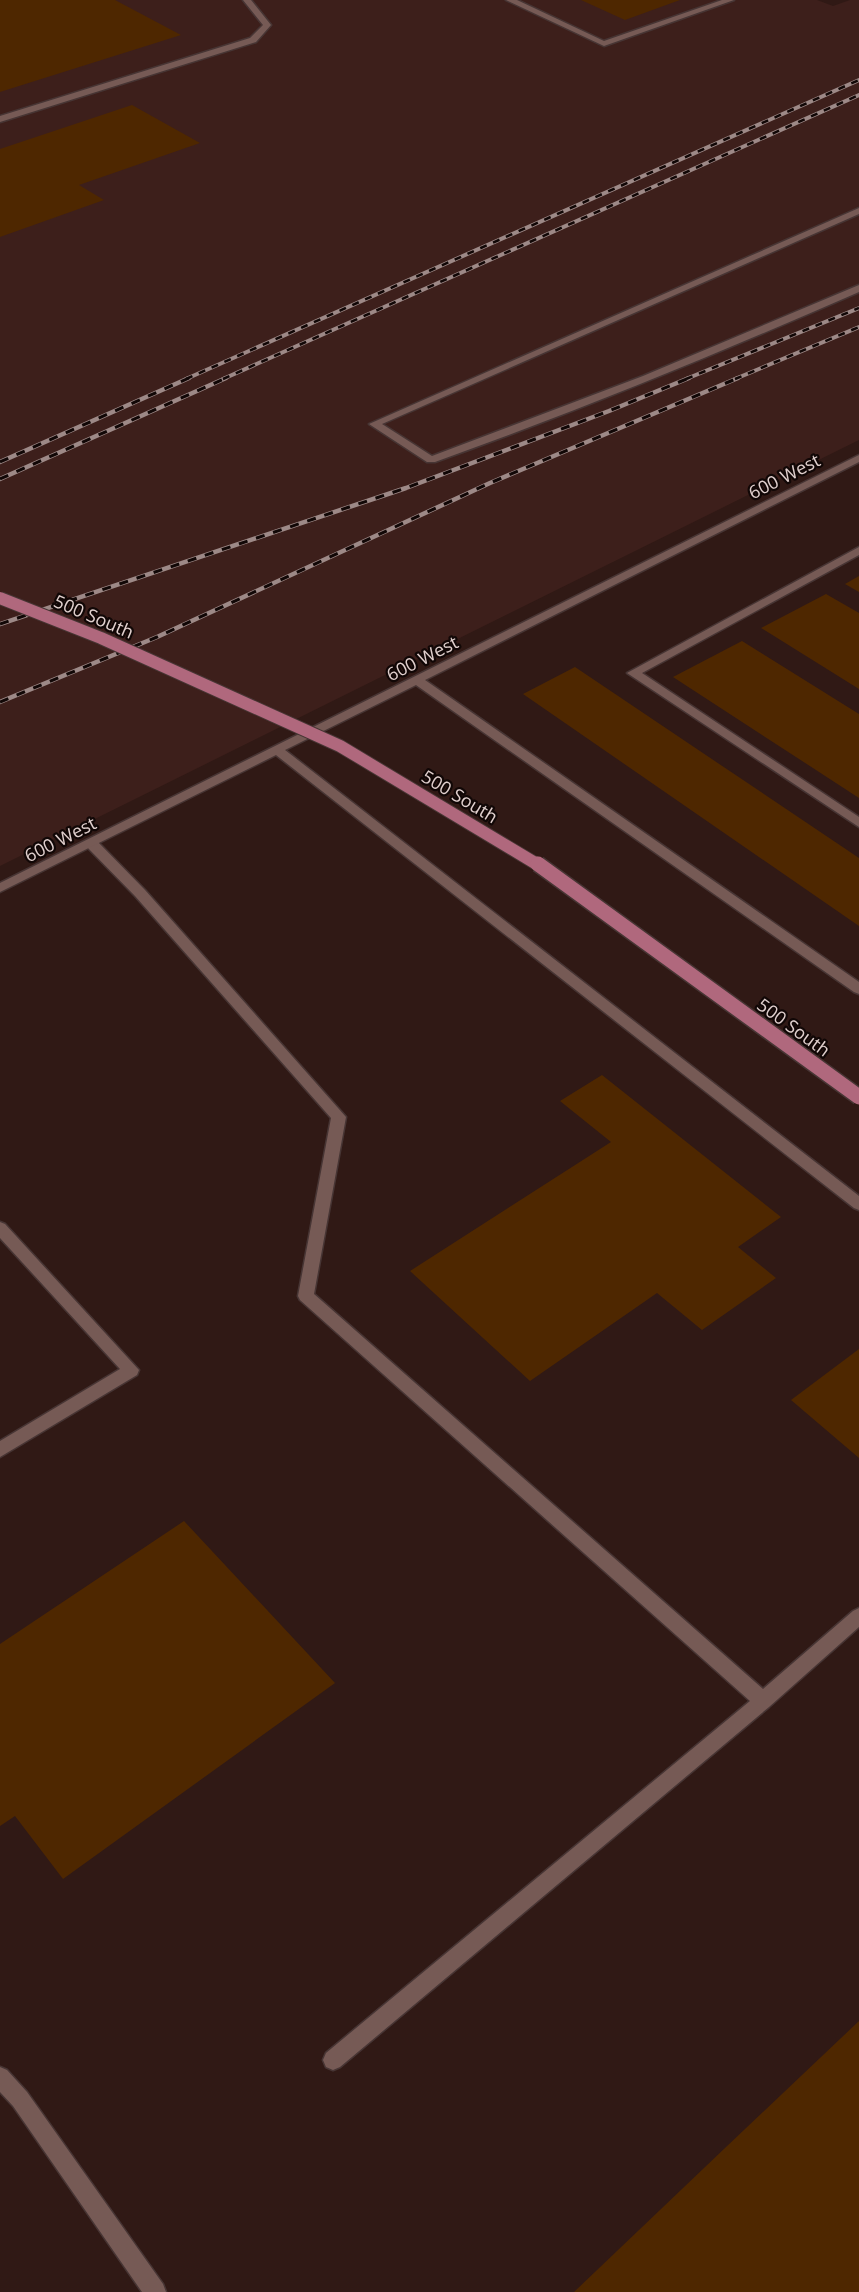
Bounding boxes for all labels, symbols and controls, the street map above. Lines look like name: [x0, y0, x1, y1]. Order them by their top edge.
street label: 600 West: [744, 448, 824, 504]
street label: 500 South: [50, 588, 138, 644]
street label: 600 West: [382, 630, 462, 686]
street label: 500 South: [417, 764, 503, 828]
street label: 600 West: [20, 811, 100, 867]
street label: 500 South: [753, 992, 835, 1062]

